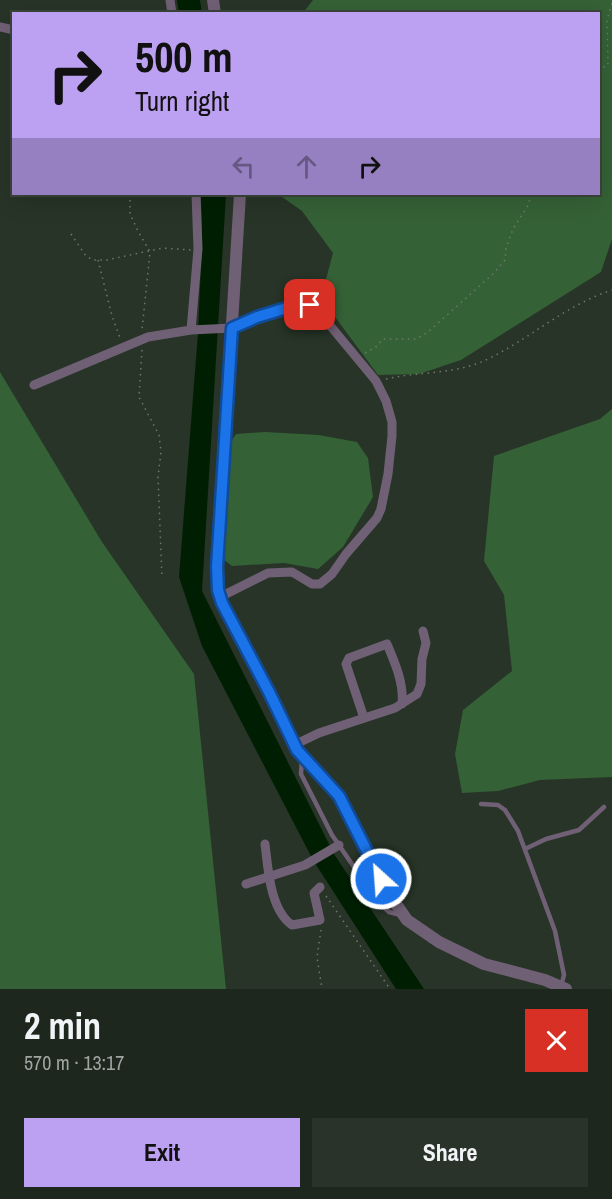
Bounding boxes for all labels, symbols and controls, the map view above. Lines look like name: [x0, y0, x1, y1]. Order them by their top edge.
text: 500 m: [135, 29, 233, 85]
icon: right: [36, 36, 114, 114]
text: Turn right: [135, 83, 229, 119]
icon: left: [227, 150, 260, 183]
icon: ahead: [290, 150, 323, 183]
icon: right: [353, 150, 386, 183]
pin: [284, 279, 335, 330]
icon: arrive: [293, 288, 326, 321]
position arrow: [349, 847, 413, 911]
text: 2 min: [24, 1002, 101, 1050]
button: close: [525, 1009, 588, 1072]
text: 570 m · 13:17: [24, 1049, 124, 1076]
button: Exit: [24, 1118, 300, 1187]
button: Share: [312, 1118, 588, 1187]

